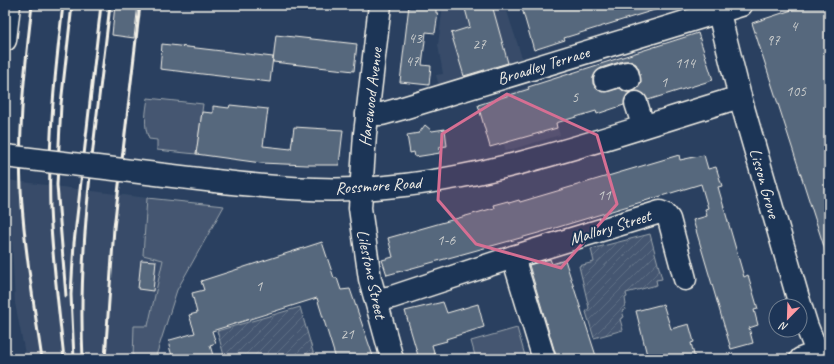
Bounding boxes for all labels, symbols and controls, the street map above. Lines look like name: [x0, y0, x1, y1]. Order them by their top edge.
house number: 4: [791, 17, 799, 36]
house number: 43: [408, 29, 423, 48]
house number: 97: [766, 31, 781, 50]
house number: 27: [472, 35, 487, 54]
street label: Broadley Terrace: [495, 41, 593, 89]
street label: Harewood Avenue: [354, 45, 387, 148]
house number: 47: [405, 52, 420, 71]
house number: 114: [675, 54, 696, 73]
house number: 1: [661, 73, 669, 92]
house number: 105: [786, 82, 807, 101]
house number: 5: [572, 88, 580, 107]
street label: Lisson Grove: [745, 146, 785, 222]
street label: Rossmore Road: [334, 172, 425, 199]
house number: 11: [597, 186, 612, 205]
street label: Mallory Street: [567, 204, 656, 250]
street label: Lilestone Street: [352, 228, 392, 323]
house number: 1-6: [437, 231, 456, 250]
house number: 1: [256, 277, 264, 296]
north arrow: [768, 298, 808, 338]
text: N: [776, 319, 790, 335]
house number: 21: [340, 325, 355, 344]

